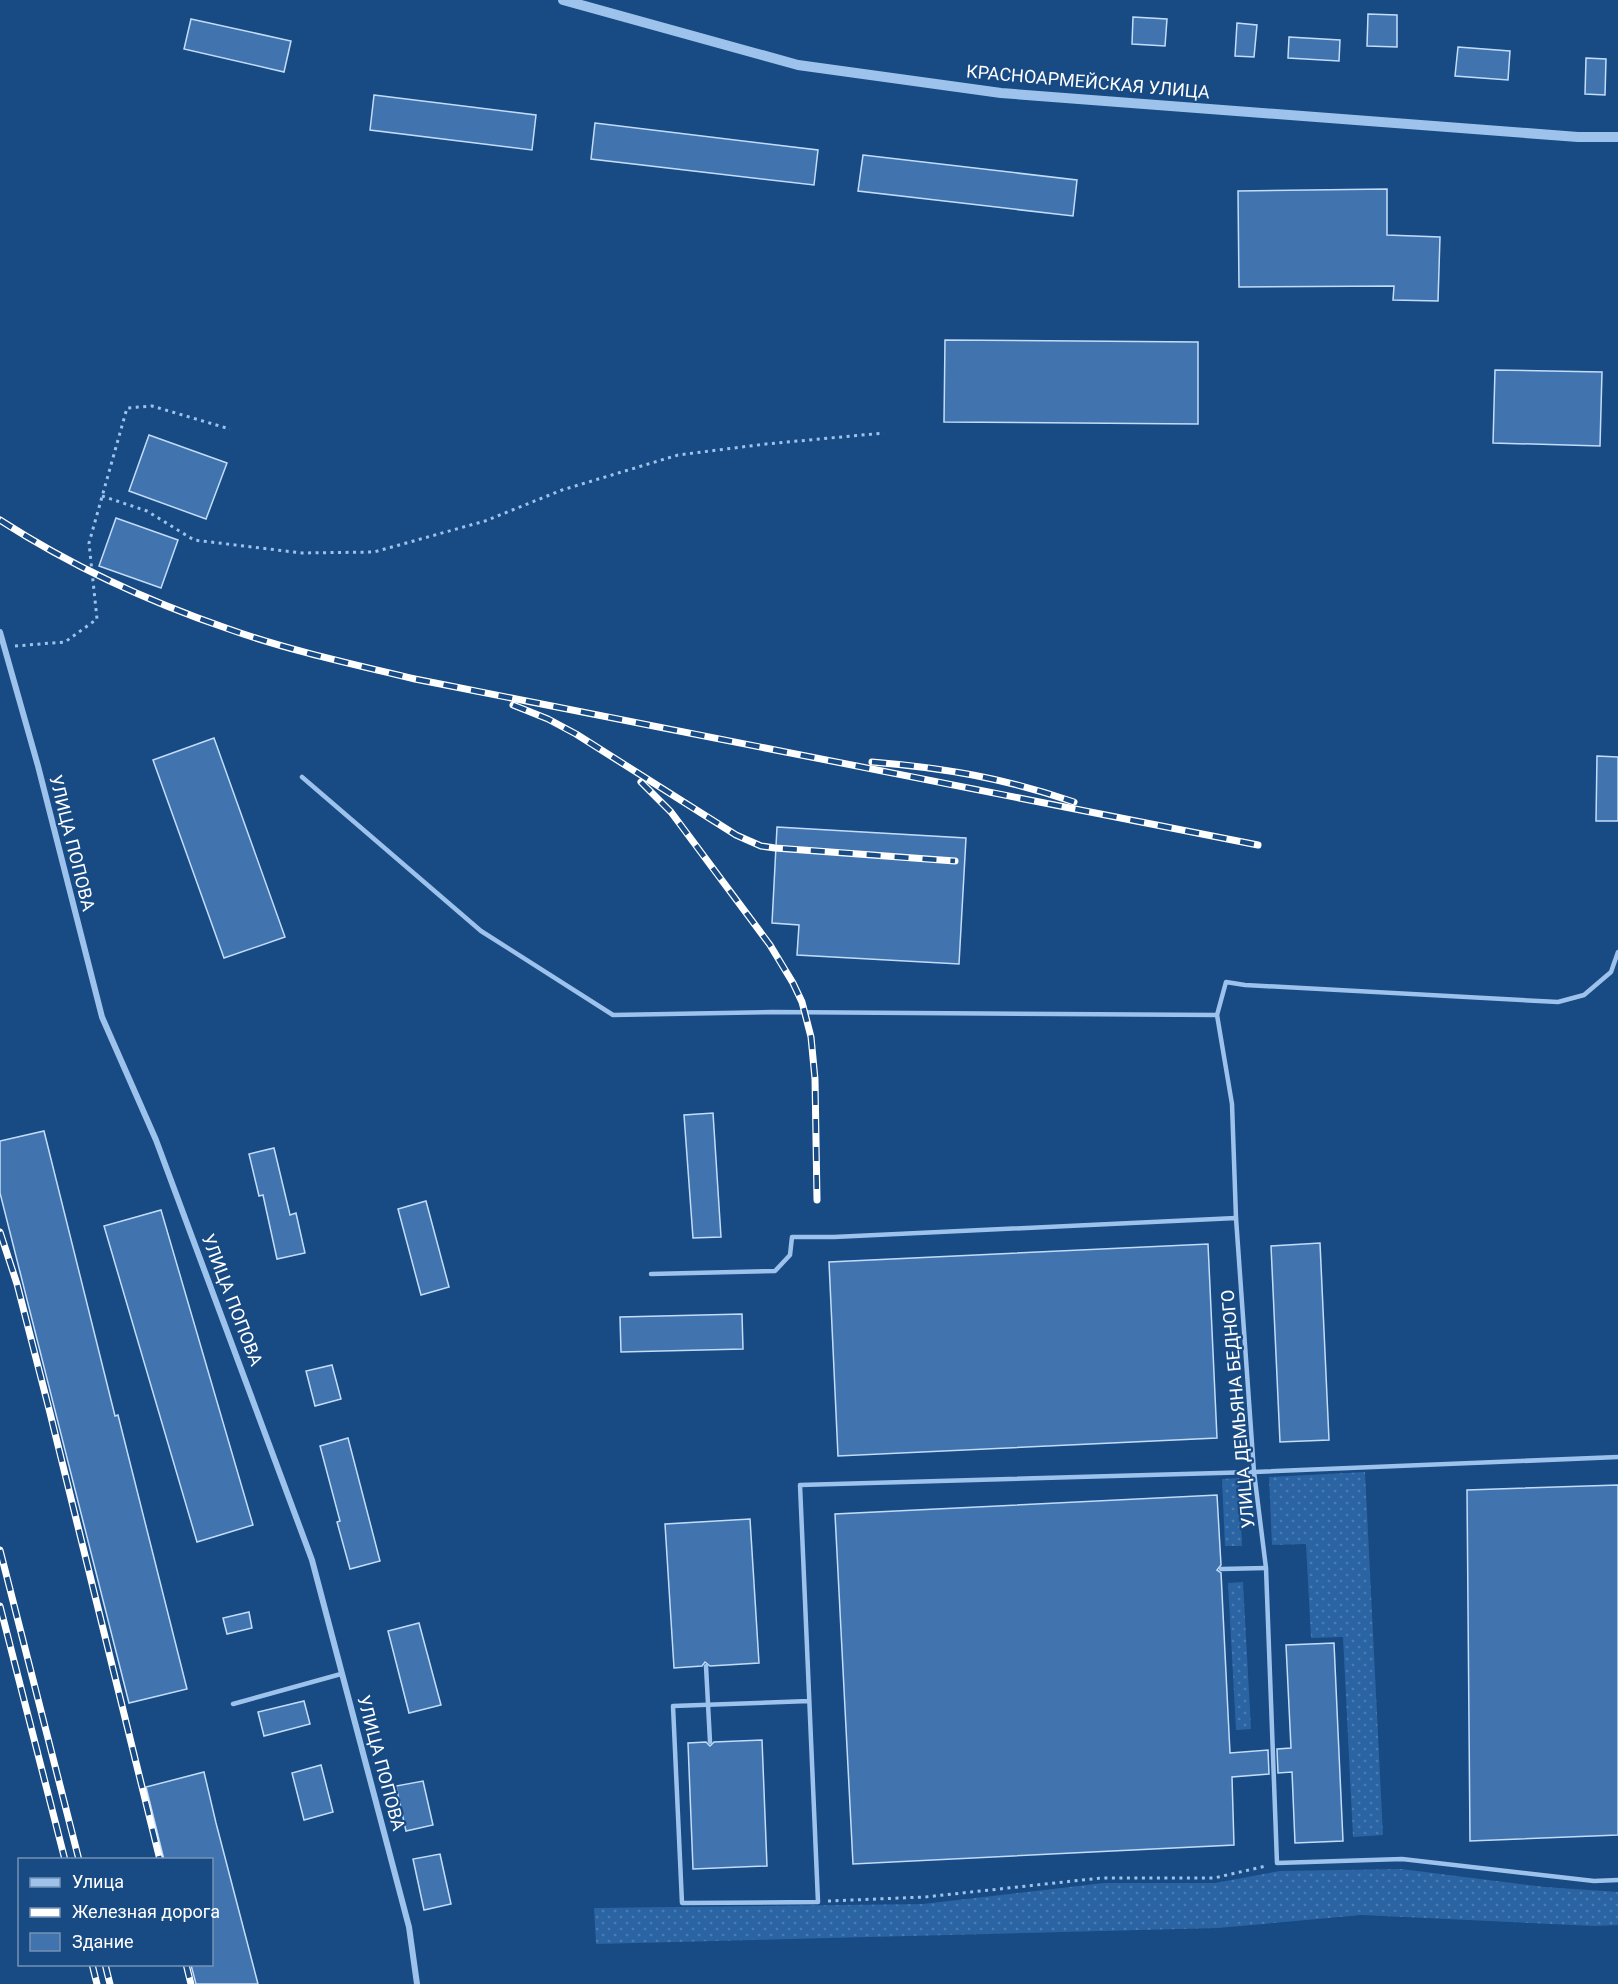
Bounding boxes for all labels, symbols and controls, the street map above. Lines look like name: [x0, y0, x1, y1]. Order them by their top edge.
street label: КРАСНОАРМЕЙСКАЯ УЛИЦА: [965, 60, 1211, 103]
street label: УЛИЦА ПОПОВА: [45, 773, 100, 913]
street label: УЛИЦА ПОПОВА: [198, 1231, 267, 1369]
street label: УЛИЦА ДЕМЬЯНА БЕДНОГО: [1217, 1289, 1258, 1529]
street label: УЛИЦА ПОПОВА: [353, 1693, 410, 1833]
legend: [18, 1858, 213, 1966]
text: Улица: [72, 1871, 124, 1892]
text: Железная дорога: [72, 1901, 220, 1922]
text: Здание: [72, 1931, 134, 1952]

